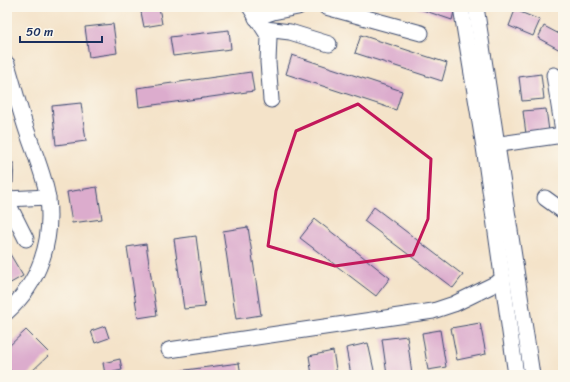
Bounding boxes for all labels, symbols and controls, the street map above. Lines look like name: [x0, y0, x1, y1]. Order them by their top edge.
scale bar: [20, 18, 102, 44]
text: 50 m: [26, 21, 53, 43]

